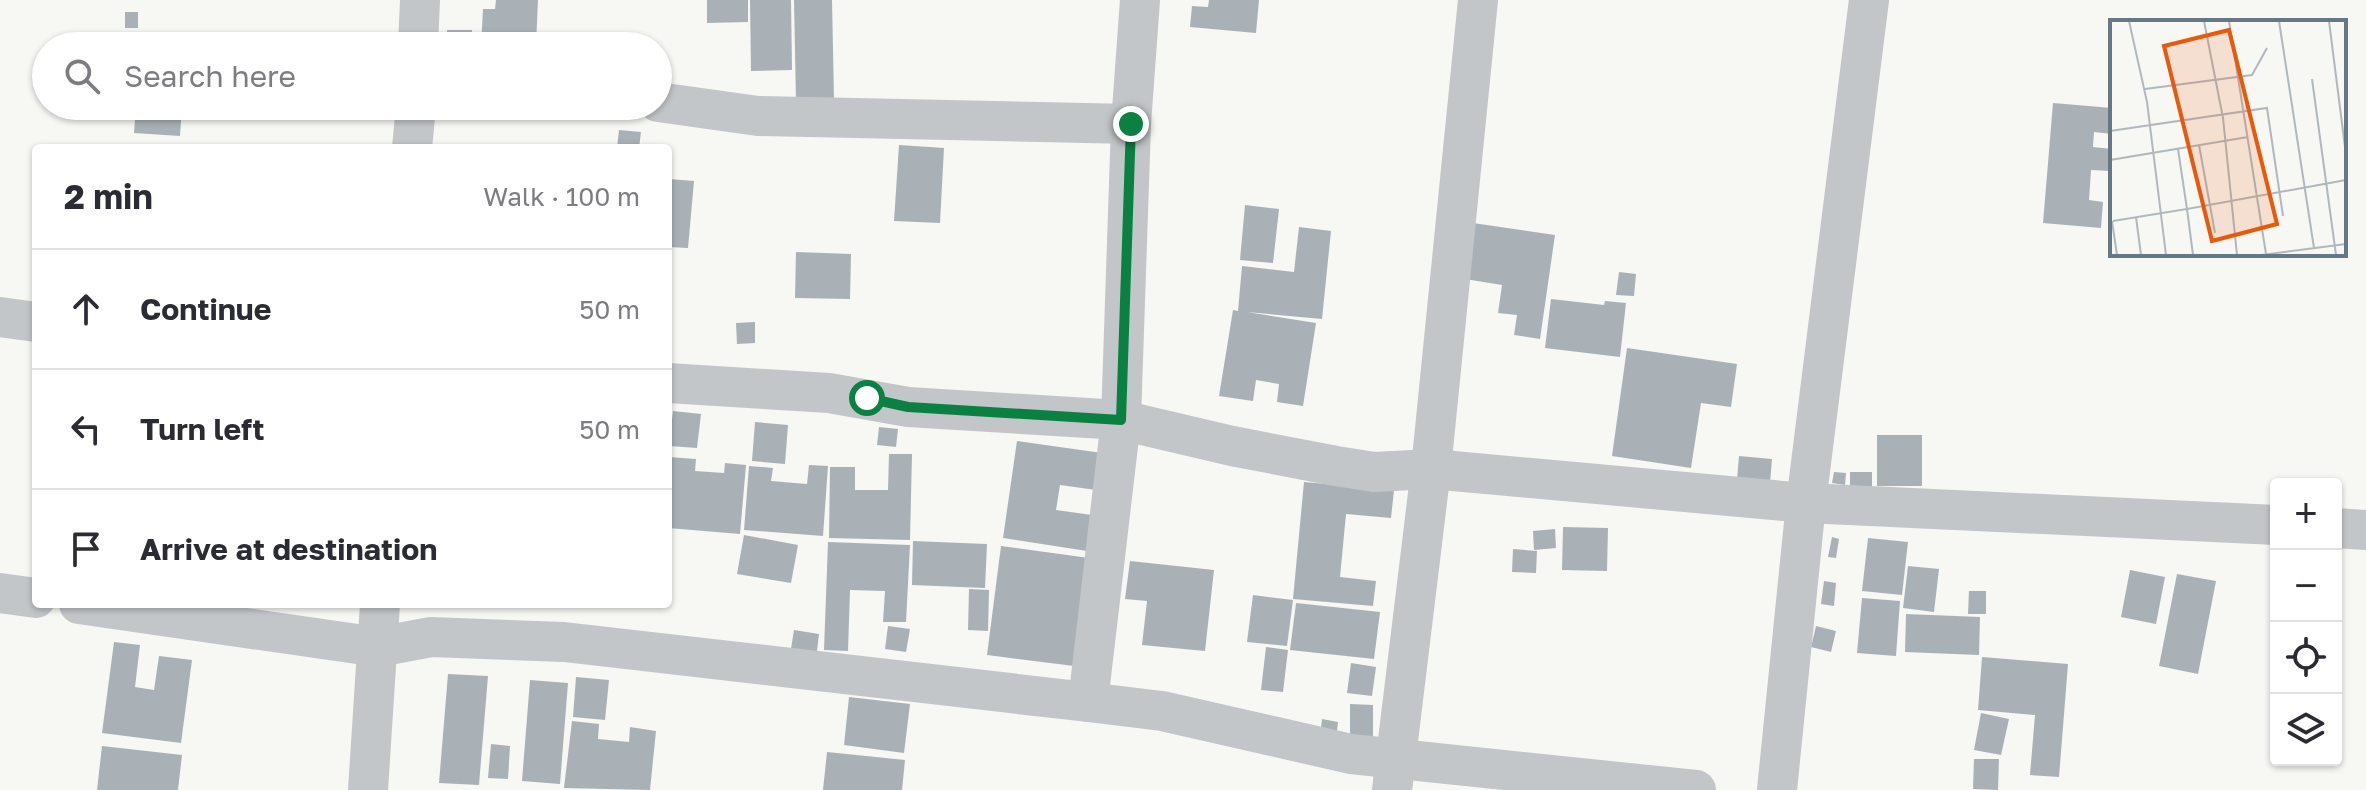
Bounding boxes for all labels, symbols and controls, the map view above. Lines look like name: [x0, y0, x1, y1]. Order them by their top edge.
inset map: [2110, 20, 2346, 256]
search box: [32, 32, 672, 120]
icon: search: [60, 54, 104, 98]
text: Search here: [124, 58, 296, 94]
route end: [1113, 106, 1149, 142]
text: 2 min: [64, 176, 153, 216]
text: Walk · 100 m: [483, 181, 640, 212]
icon: ahead: [64, 287, 108, 331]
text: Continue: [140, 291, 271, 327]
text: 50 m: [579, 294, 640, 325]
route start: [849, 380, 885, 416]
icon: left: [64, 407, 108, 451]
text: Turn left: [140, 411, 265, 447]
text: 50 m: [579, 414, 640, 445]
map controls: [2270, 478, 2342, 766]
button: +: [2270, 478, 2342, 550]
icon: arrive: [64, 527, 108, 571]
text: Arrive at destination: [140, 531, 437, 567]
button: −: [2270, 550, 2342, 622]
button: locate: [2270, 622, 2342, 694]
button: layers: [2270, 694, 2342, 766]

